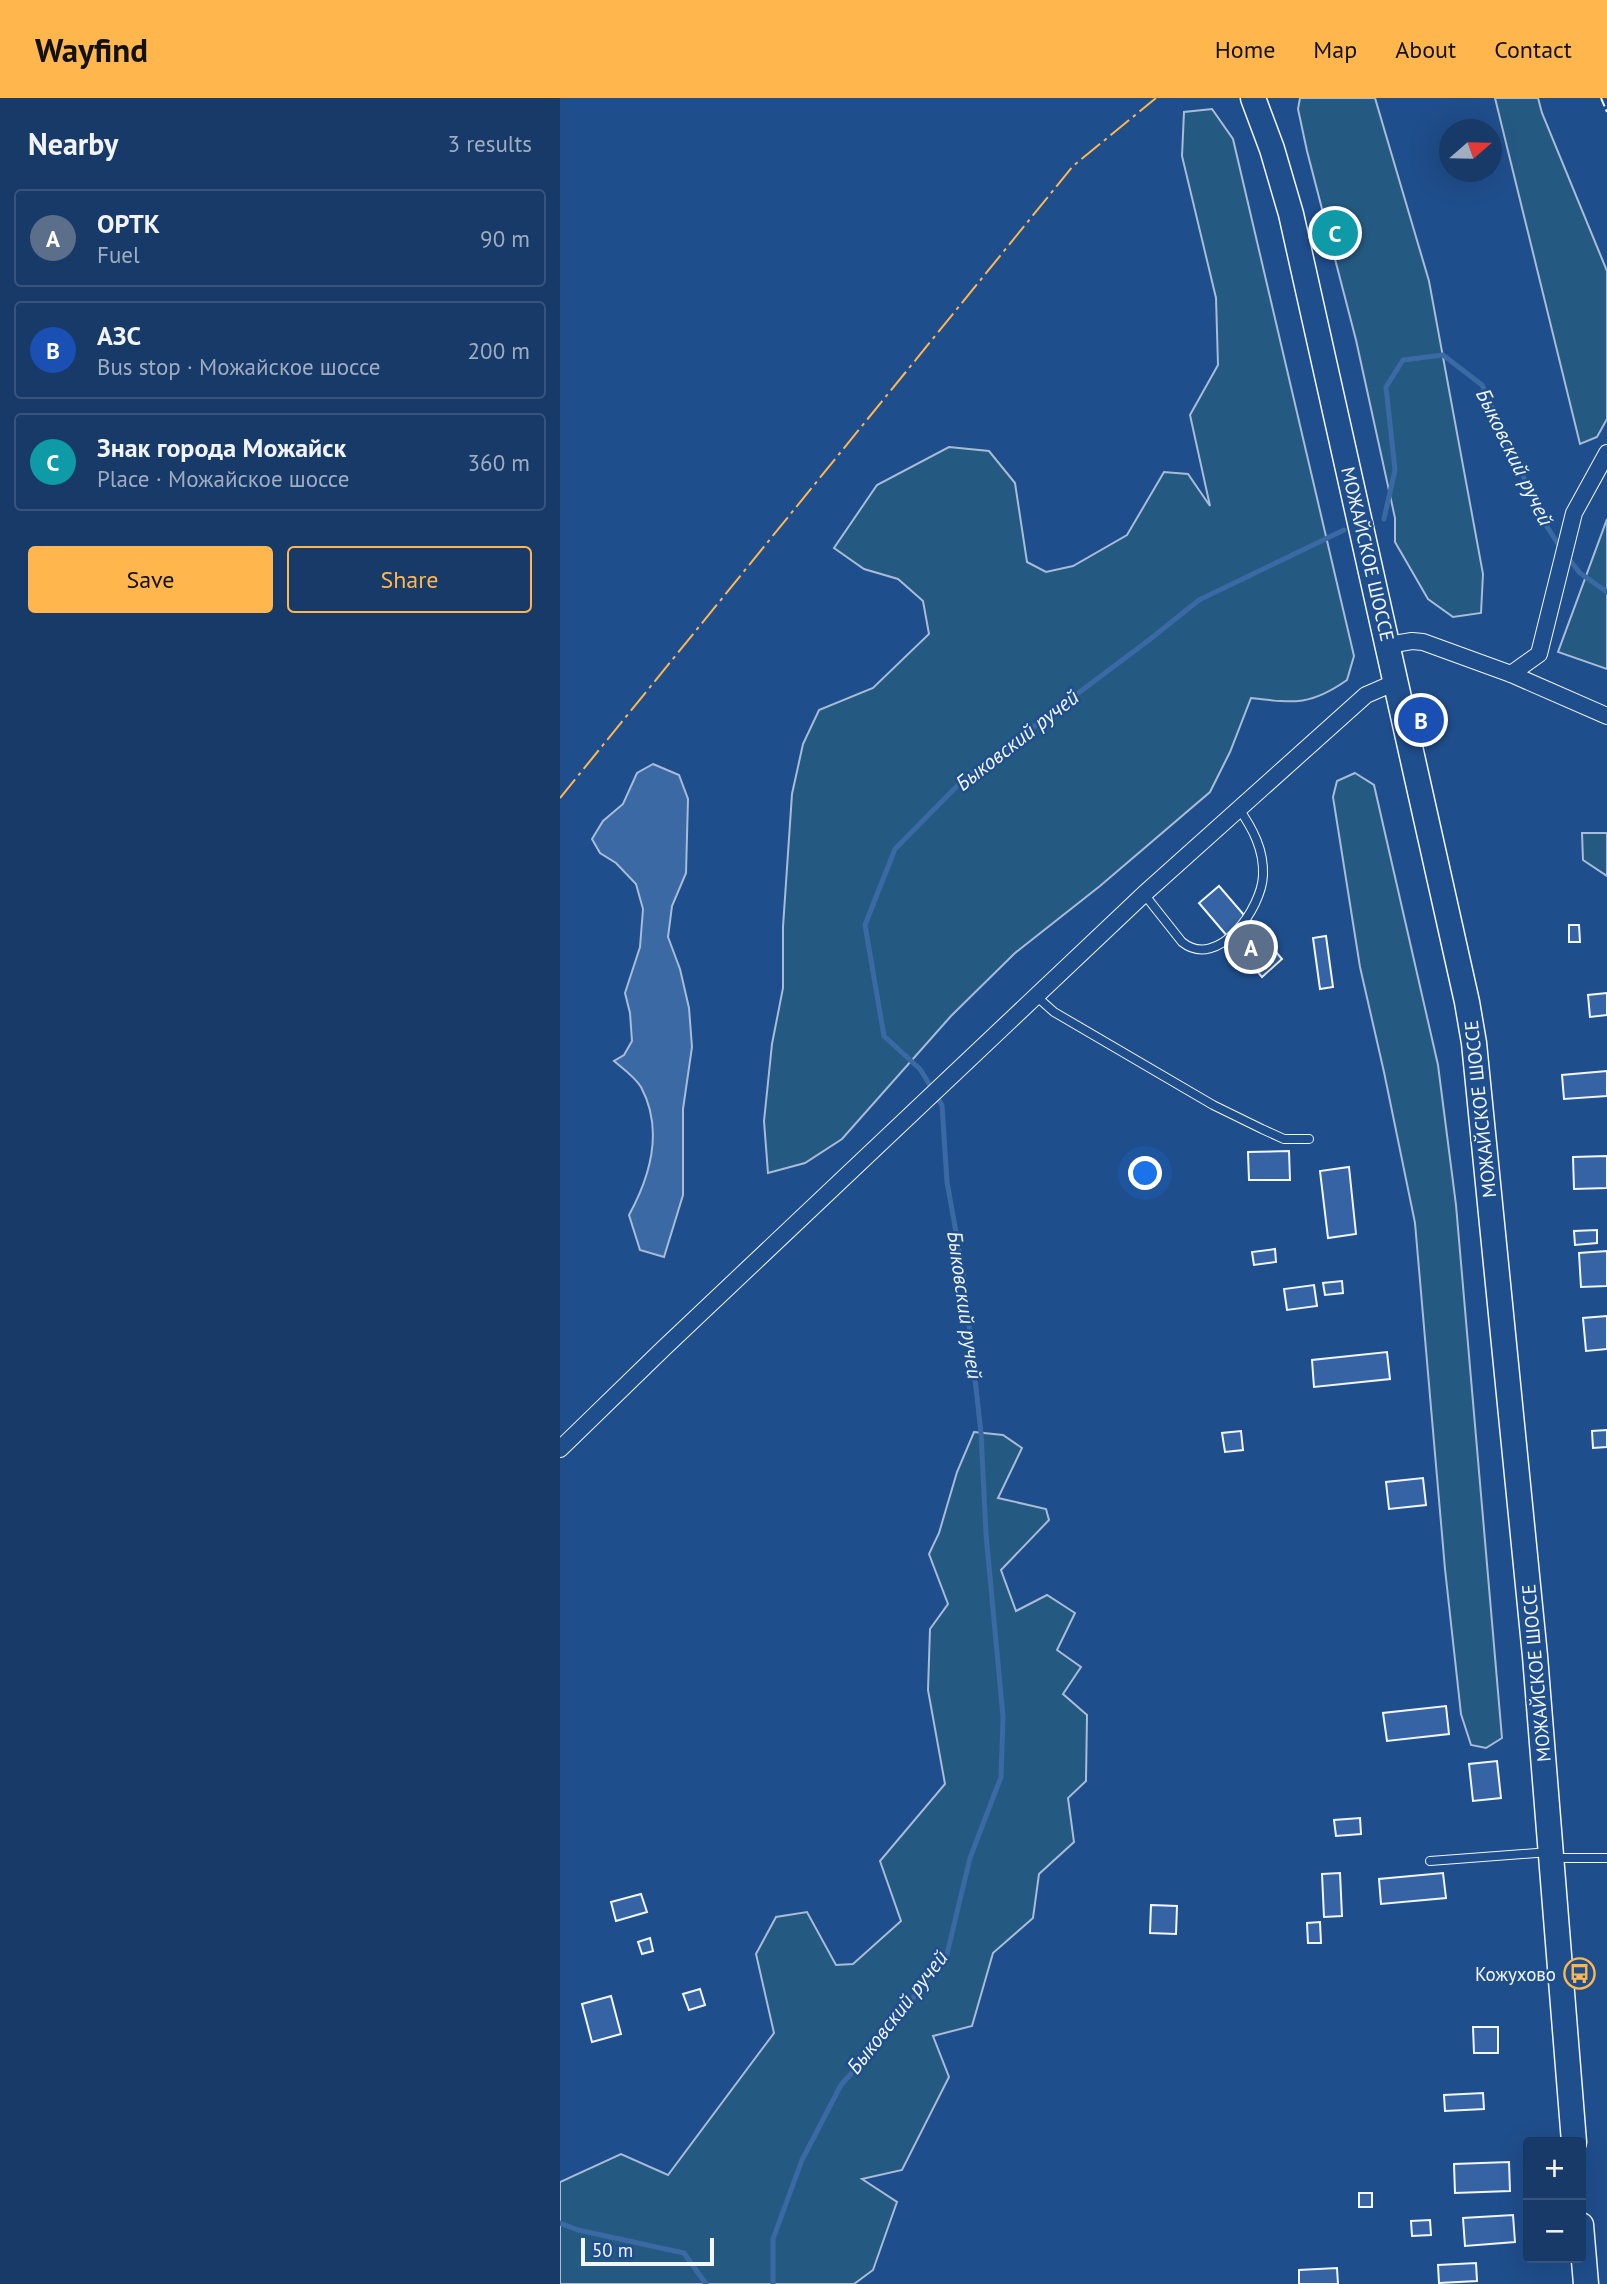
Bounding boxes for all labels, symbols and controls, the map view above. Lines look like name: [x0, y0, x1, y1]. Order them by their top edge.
text: Wayfind: [35, 28, 148, 71]
text: Home: [1215, 34, 1275, 65]
text: Map: [1313, 34, 1357, 65]
text: About: [1395, 34, 1456, 65]
text: Contact: [1494, 34, 1572, 65]
north arrow: [1439, 119, 1502, 182]
text: Nearby: [28, 124, 118, 163]
text: 3 results: [448, 129, 532, 158]
text: ОРТК: [97, 207, 160, 240]
pin: C: [1312, 207, 1358, 259]
text: A: [46, 224, 60, 253]
text: 90 m: [480, 224, 530, 253]
text: Fuel: [97, 240, 140, 269]
text: АЗС: [97, 319, 141, 352]
text: B: [46, 336, 60, 365]
text: 200 m: [468, 336, 530, 365]
text: Bus stop · Можайское шоссе: [97, 352, 380, 381]
water label: Быковский ручей: [1470, 384, 1560, 530]
text: Знак города Можайск: [97, 431, 346, 464]
text: C: [47, 448, 59, 477]
text: 360 m: [468, 448, 530, 477]
text: Place · Можайское шоссе: [97, 464, 349, 493]
street label: МОЖАЙСКОЕ ШОССЕ: [1336, 464, 1400, 644]
button: Save: [28, 546, 273, 613]
button: Share: [287, 546, 532, 613]
water label: Быковский ручей: [950, 683, 1084, 797]
pin: B: [1398, 694, 1444, 746]
pin: A: [1228, 921, 1274, 973]
street label: МОЖАЙСКОЕ ШОССЕ: [1459, 1019, 1501, 1199]
your location: [1128, 1156, 1162, 1190]
water label: Быковский ручей: [941, 1229, 989, 1381]
street label: МОЖАЙСКОЕ ШОССЕ: [1516, 1583, 1556, 1763]
water label: Быковский ручей: [840, 1945, 954, 2079]
bus stop icon: Кожухово: [1562, 1957, 1596, 1991]
place label: Кожухово: [1475, 1962, 1556, 1986]
map controls: [1523, 2137, 1586, 2263]
button: +: [1523, 2137, 1586, 2200]
button: −: [1523, 2200, 1586, 2263]
scale bar: [581, 2235, 714, 2267]
text: 50 m: [592, 2238, 633, 2262]

